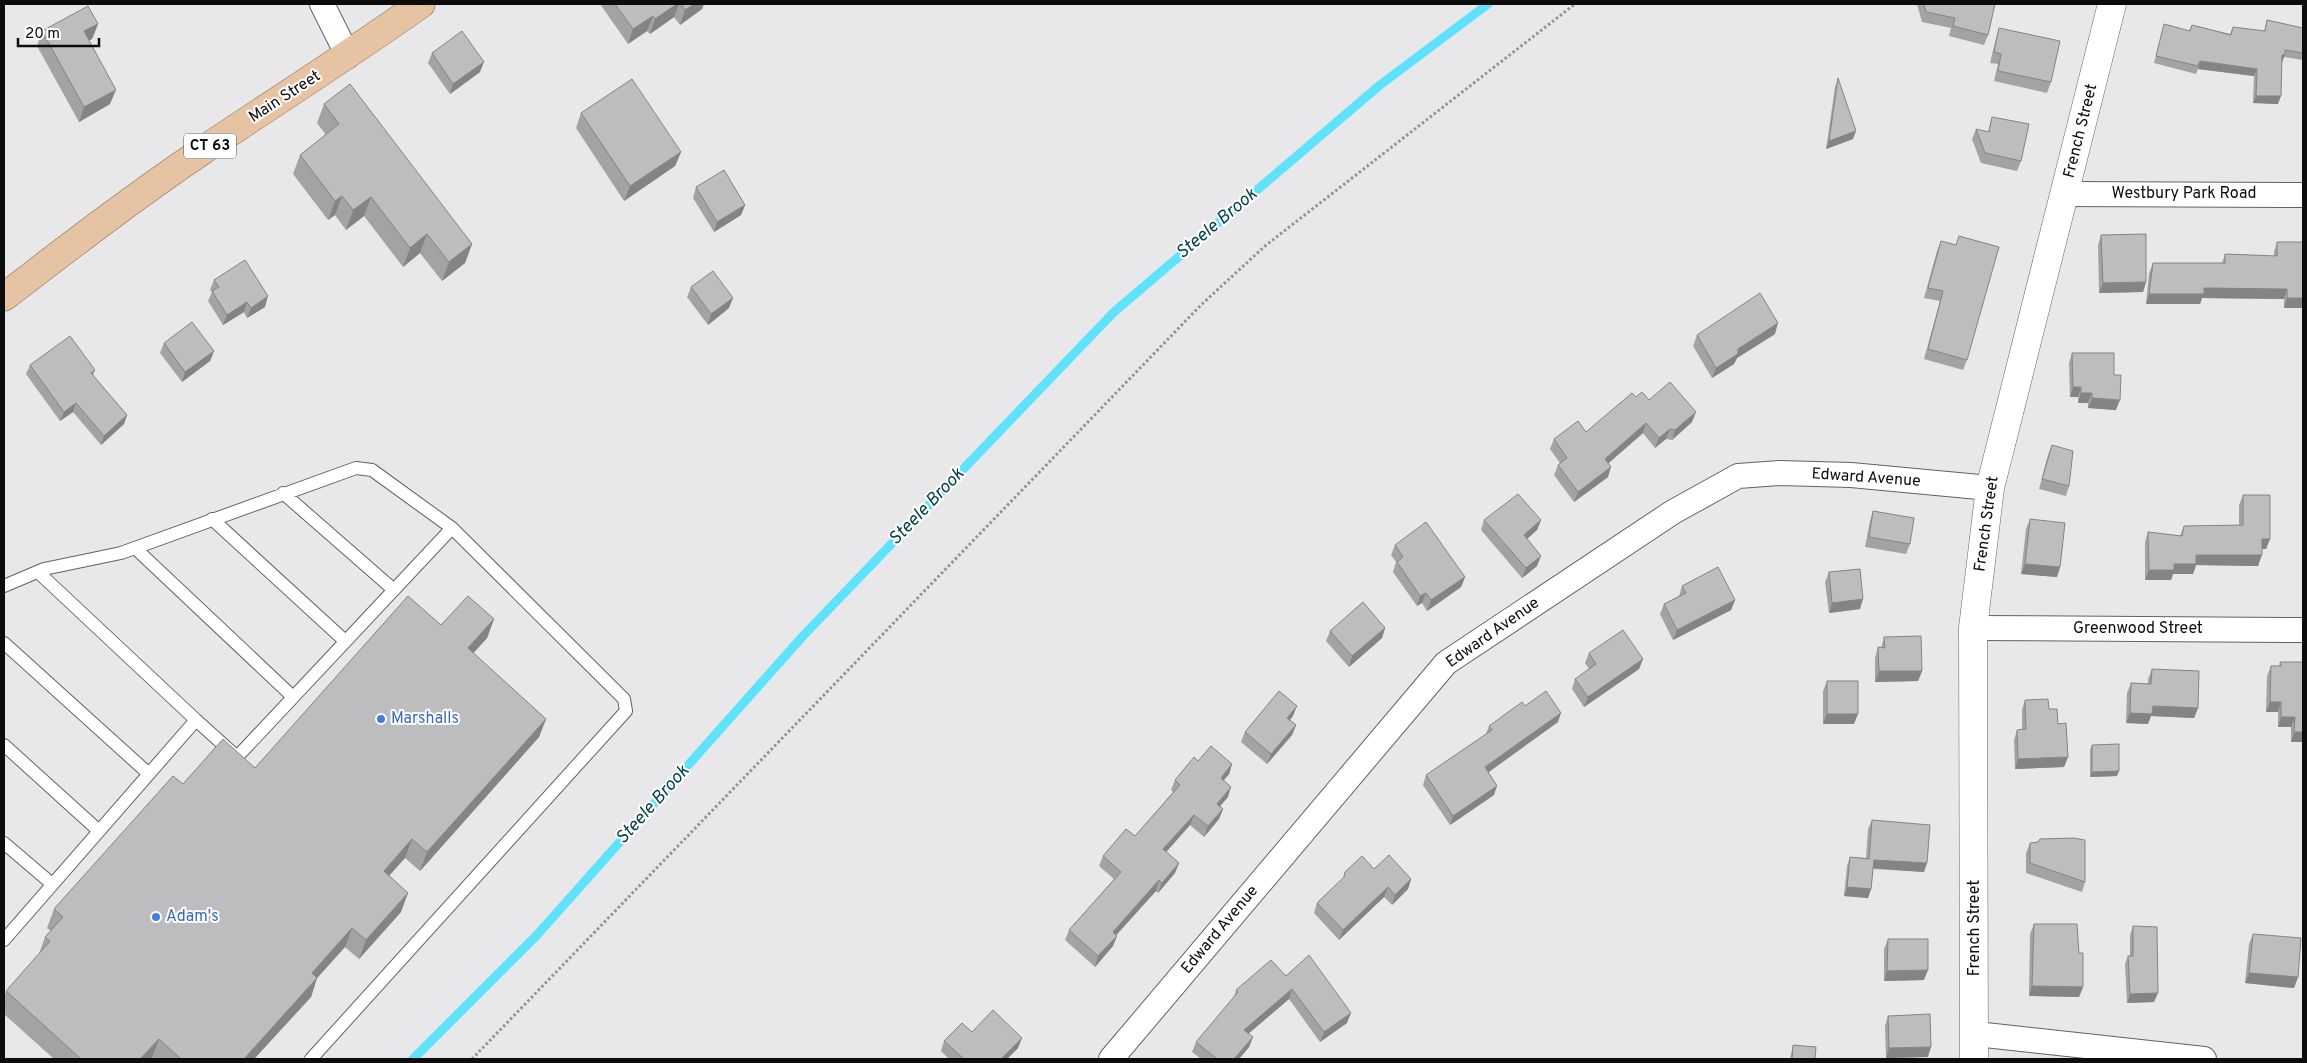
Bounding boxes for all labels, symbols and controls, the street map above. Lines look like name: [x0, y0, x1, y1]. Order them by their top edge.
scale bar: [18, 15, 99, 47]
text: 20 m: [25, 25, 60, 44]
street label: Main Street: [245, 66, 325, 128]
street label: French Street: [2060, 82, 2102, 180]
road number: CT 63: [184, 134, 236, 158]
water label: Steele Brook: [1172, 183, 1263, 265]
street label: Westbury Park Road: [2111, 184, 2257, 204]
water label: Steele Brook: [884, 463, 970, 551]
street label: Edward Avenue: [1811, 464, 1921, 492]
street label: French Street: [1970, 475, 2004, 573]
street label: Edward Avenue: [1442, 593, 1544, 673]
street label: Greenwood Street: [2073, 619, 2203, 639]
place label: Marshalls: [391, 709, 459, 729]
marker: Marshalls: [375, 713, 387, 725]
water label: Steele Brook: [611, 760, 695, 849]
street label: French Street: [1965, 880, 1985, 976]
street label: Edward Avenue: [1177, 882, 1263, 978]
place label: Adam's: [166, 907, 219, 927]
marker: Adam's: [150, 911, 162, 923]

